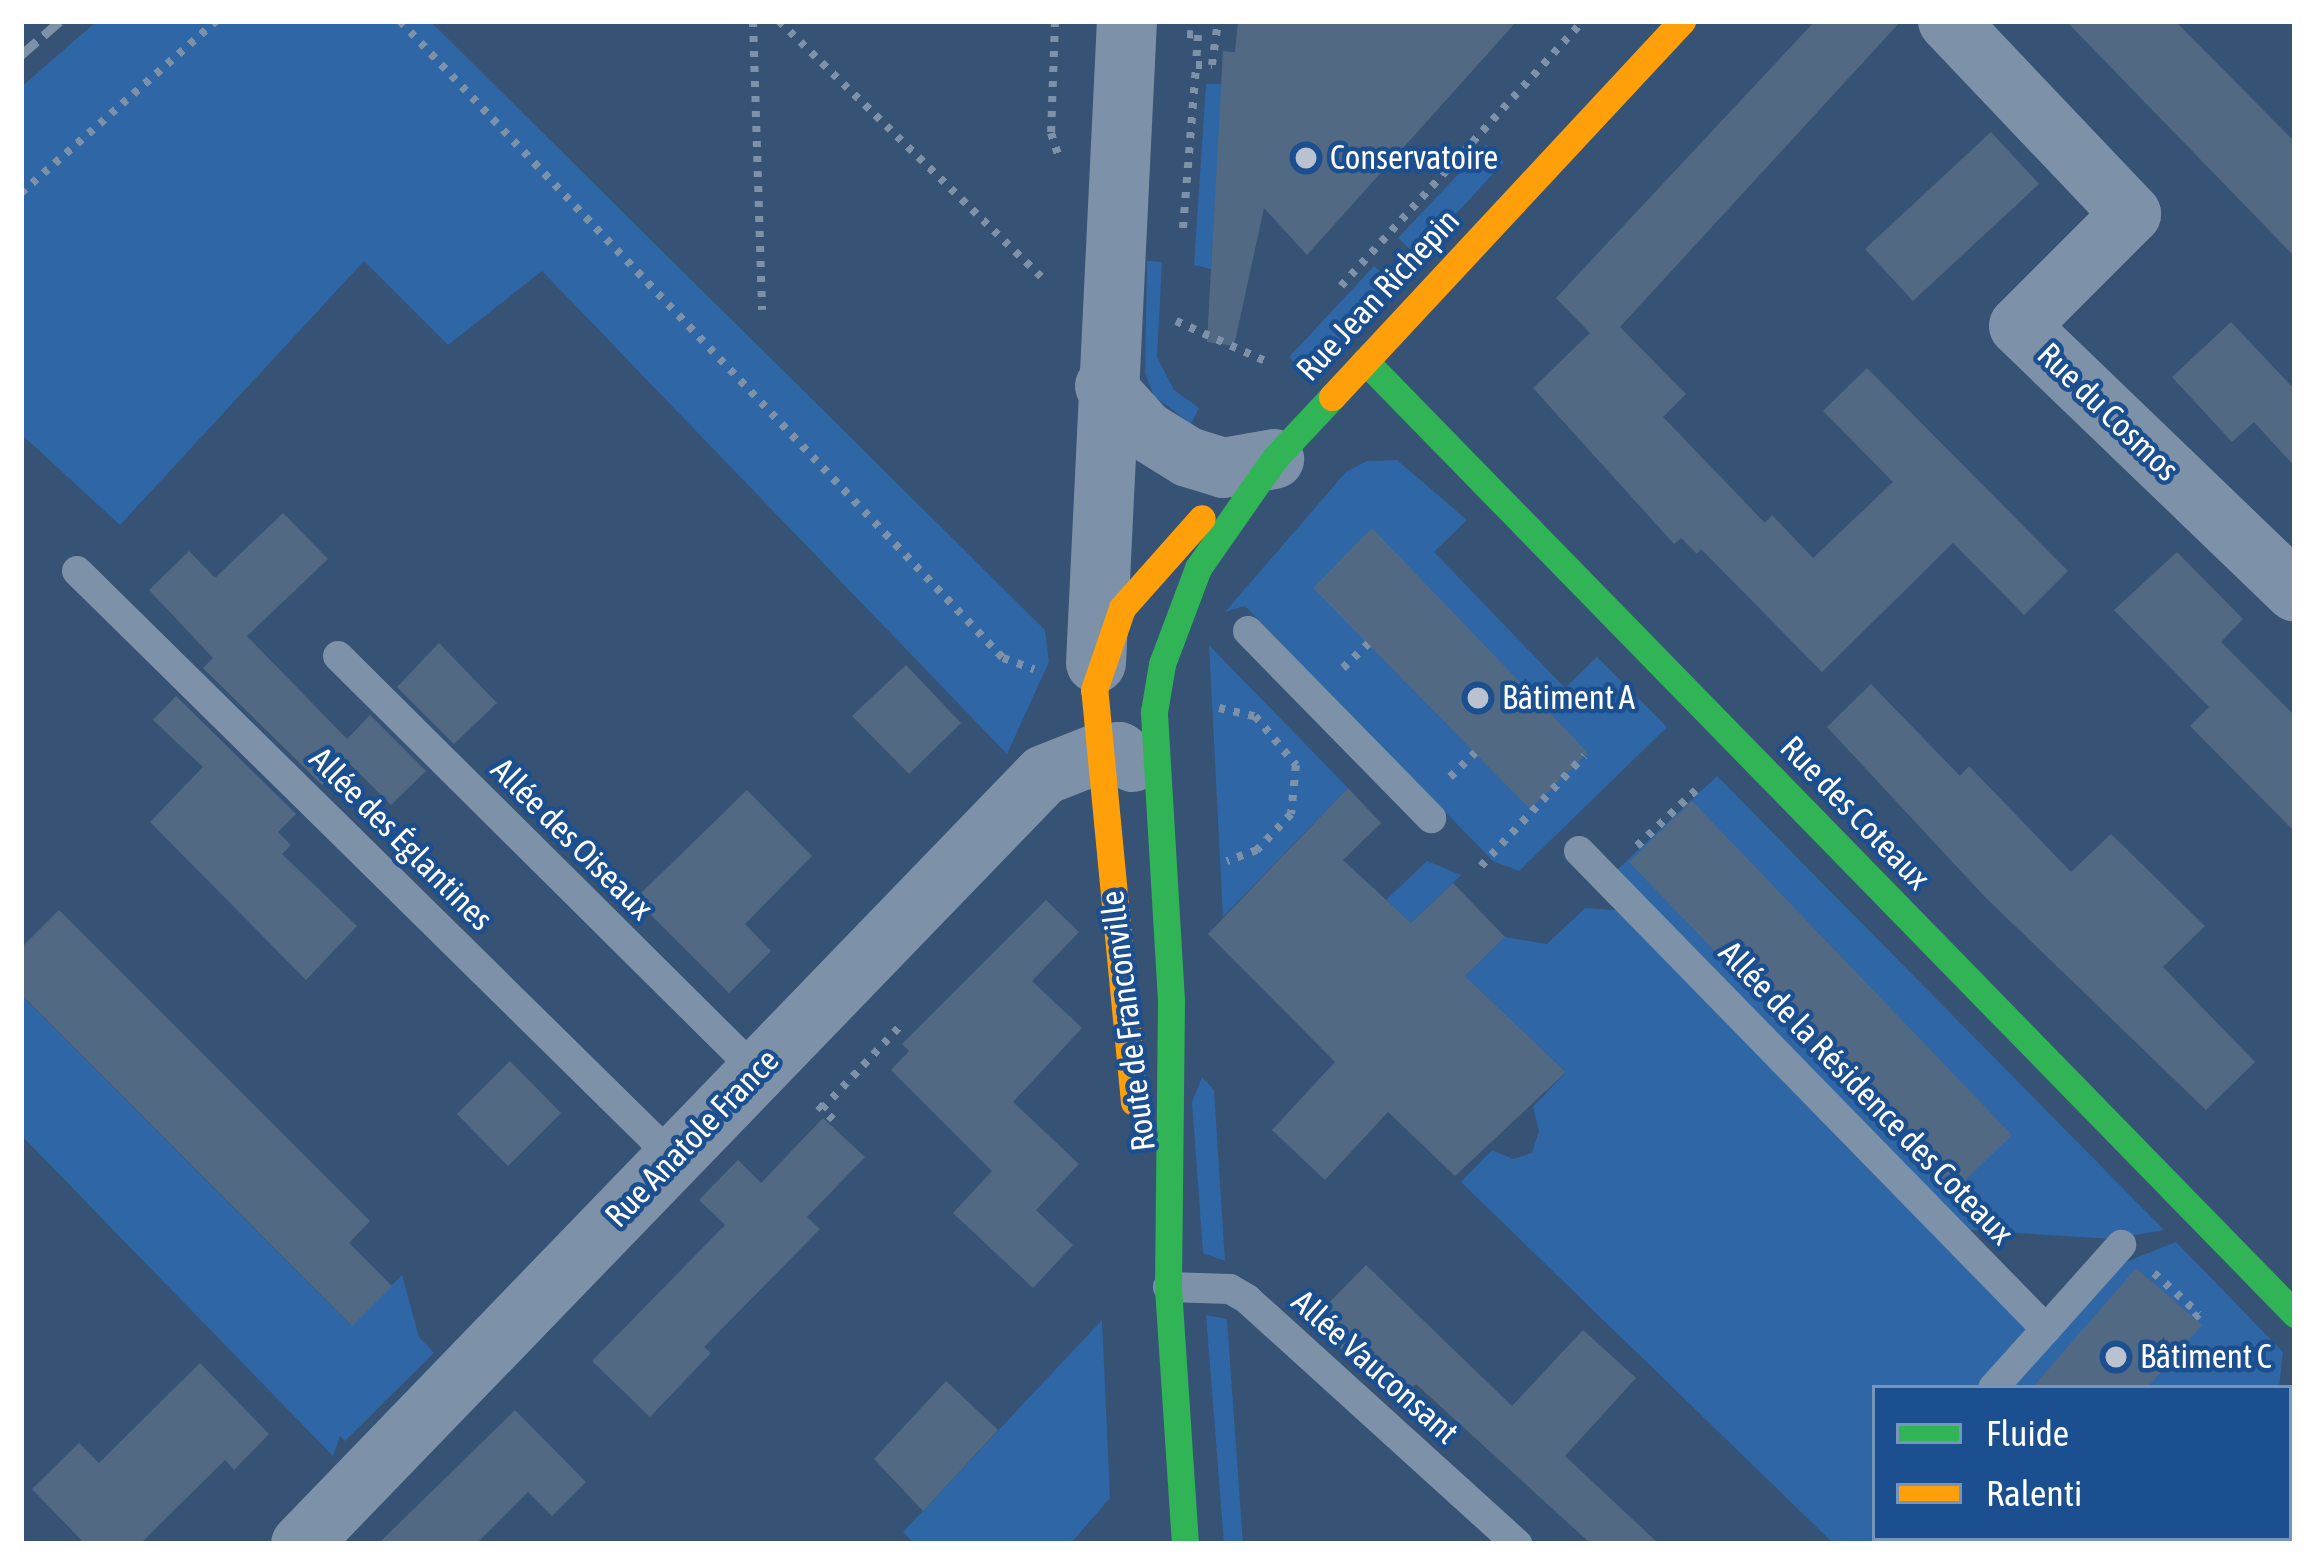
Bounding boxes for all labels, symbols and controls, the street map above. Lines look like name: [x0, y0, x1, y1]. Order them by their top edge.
place label: Conservatoire: [1330, 138, 1498, 178]
marker: Conservatoire: [1293, 145, 1319, 171]
street label: Rue Jean Richepin: [1289, 201, 1467, 389]
street label: Rue du Cosmos: [2029, 335, 2187, 489]
place label: Bâtiment A: [1502, 678, 1635, 718]
marker: Bâtiment A: [1465, 685, 1491, 711]
street label: Rue des Coteaux: [1772, 728, 1938, 898]
street label: Allée des Églantines: [301, 739, 501, 939]
street label: Allée des Oiseaux: [483, 750, 661, 928]
street label: Route de Franconville: [1092, 889, 1164, 1153]
street label: Allée de la Résidence des Coteaux: [1711, 933, 2021, 1253]
street label: Rue Anatole France: [597, 1041, 787, 1235]
street label: Allée Vauconsant: [1284, 1282, 1466, 1452]
place label: Bâtiment C: [2140, 1337, 2272, 1377]
marker: Bâtiment C: [2103, 1344, 2129, 1370]
legend: [1872, 1385, 2292, 1541]
text: Fluide: [1986, 1412, 2069, 1454]
text: Ralenti: [1986, 1472, 2082, 1514]

